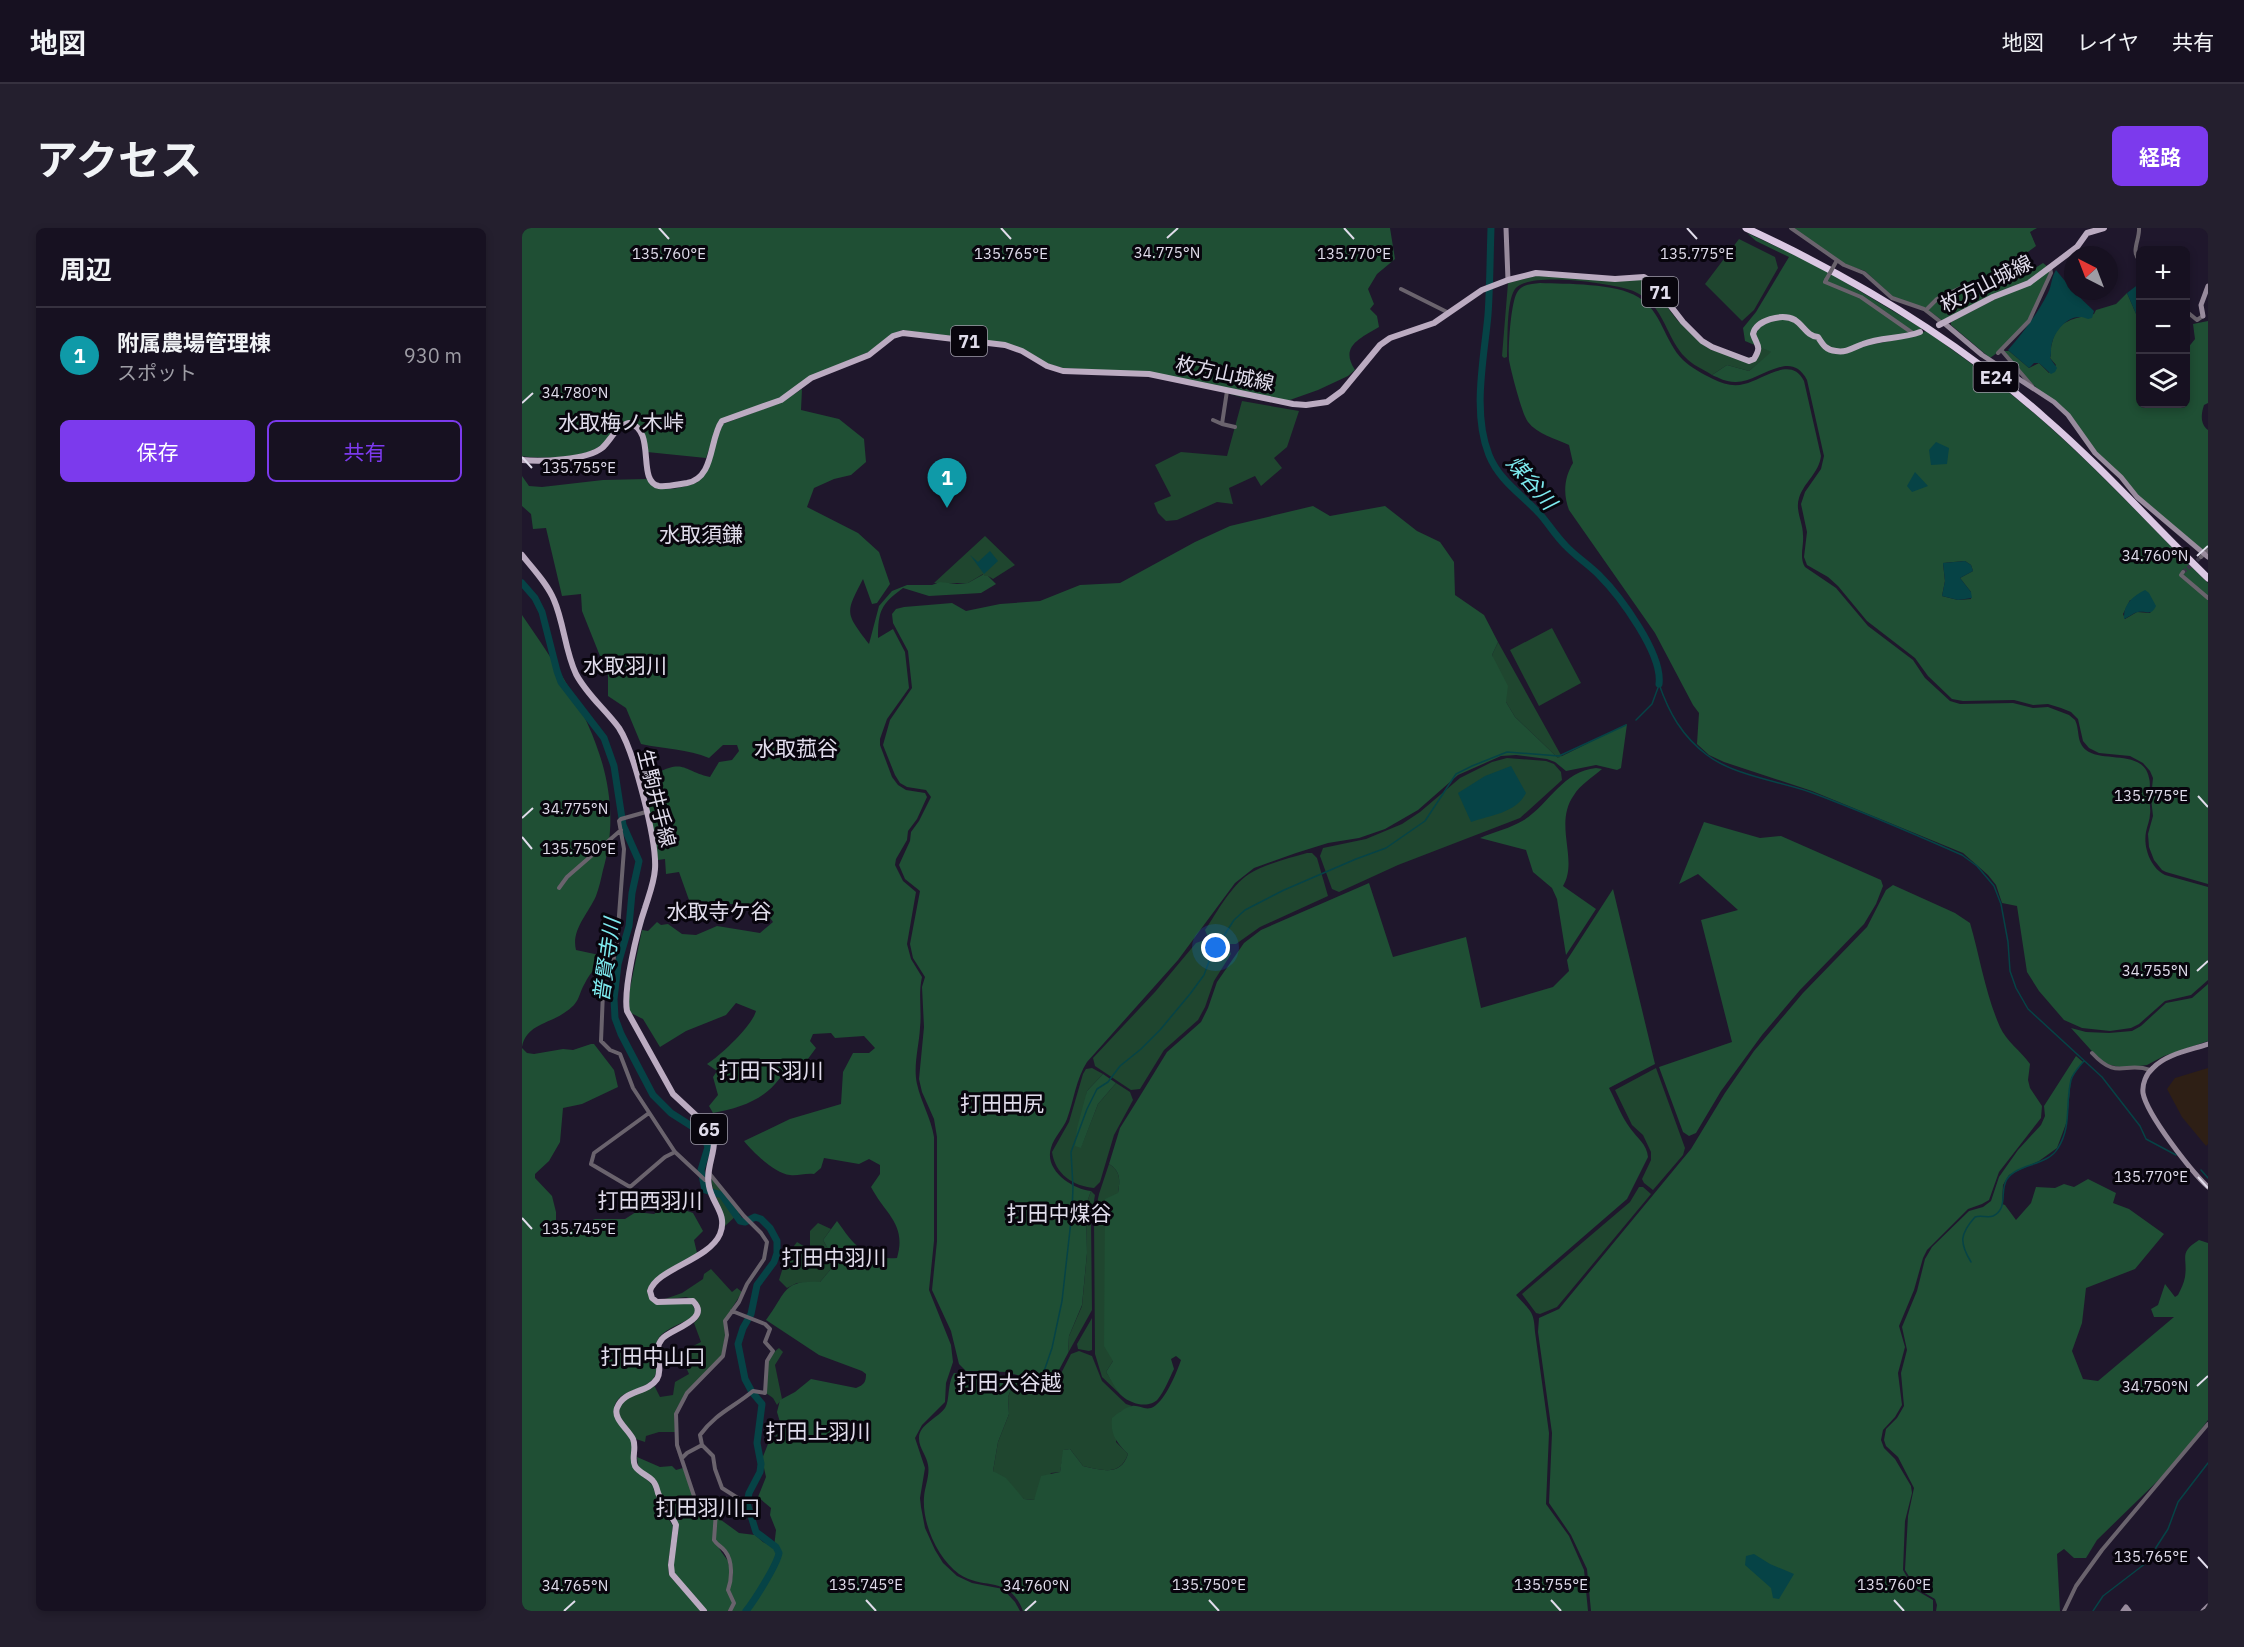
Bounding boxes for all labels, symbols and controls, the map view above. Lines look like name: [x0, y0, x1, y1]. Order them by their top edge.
text: 地図: [30, 24, 86, 61]
text: 地図: [2002, 28, 2044, 56]
text: レイヤ: [2077, 28, 2139, 56]
text: 共有: [2172, 28, 2214, 56]
button: 経路: [2112, 126, 2208, 186]
text: アクセス: [36, 132, 202, 187]
text: 34.775°N: [1134, 243, 1200, 262]
text: 135.760°E: [632, 244, 706, 263]
text: 135.765°E: [974, 244, 1048, 263]
text: 135.770°E: [1317, 244, 1391, 263]
text: 135.775°E: [1660, 244, 1734, 263]
north arrow: [2064, 246, 2118, 300]
map controls: [2136, 246, 2190, 408]
button: +: [2136, 246, 2190, 300]
street label: 枚方山城線: [1935, 248, 2037, 318]
text: 周辺: [60, 252, 112, 286]
road number: 71: [1642, 277, 1678, 307]
button: −: [2136, 300, 2190, 354]
road number: 71: [951, 326, 987, 356]
text: 附属農場管理棟: [117, 328, 271, 357]
text: 1: [74, 342, 86, 369]
text: 930 m: [404, 342, 462, 369]
street label: 枚方山城線: [1173, 349, 1277, 397]
button: layers: [2136, 354, 2190, 408]
text: スポット: [117, 359, 197, 386]
road number: E24: [1974, 362, 2018, 392]
text: 34.780°N: [542, 383, 608, 402]
district label: 水取梅ノ木峠: [558, 408, 684, 436]
button: 保存: [60, 420, 255, 482]
button: 共有: [267, 420, 462, 482]
water label: 煤谷川: [1501, 449, 1565, 516]
text: 135.755°E: [542, 458, 616, 477]
pin: 1: [928, 458, 966, 508]
district label: 水取須鎌: [659, 520, 743, 548]
text: 34.760°N: [2122, 546, 2188, 565]
district label: 水取羽川: [583, 651, 667, 679]
district label: 水取菰谷: [754, 734, 838, 762]
street label: 生駒井手線: [632, 746, 682, 850]
text: 135.775°E: [2114, 786, 2188, 805]
text: 34.775°N: [542, 799, 608, 818]
text: 135.750°E: [542, 839, 616, 858]
district label: 水取寺ケ谷: [667, 897, 772, 925]
water label: 普賢寺川: [586, 914, 626, 1004]
your location: [1201, 933, 1230, 962]
text: 34.755°N: [2122, 961, 2188, 980]
district label: 打田下羽川: [719, 1056, 824, 1084]
district label: 打田田尻: [960, 1089, 1044, 1117]
road number: 65: [691, 1114, 727, 1144]
text: 135.770°E: [2114, 1167, 2188, 1186]
district label: 打田西羽川: [598, 1186, 703, 1214]
district label: 打田中煤谷: [1007, 1199, 1112, 1227]
text: 135.745°E: [542, 1219, 616, 1238]
district label: 打田中羽川: [782, 1243, 887, 1271]
district label: 打田中山口: [601, 1342, 706, 1370]
district label: 打田大谷越: [957, 1368, 1062, 1396]
text: 34.750°N: [2122, 1377, 2188, 1396]
district label: 打田上羽川: [766, 1417, 871, 1445]
district label: 打田羽川口: [656, 1493, 761, 1521]
text: 135.765°E: [2114, 1547, 2188, 1566]
text: 135.745°E: [829, 1575, 903, 1594]
text: 135.750°E: [1172, 1575, 1246, 1594]
text: 135.755°E: [1514, 1575, 1588, 1594]
text: 135.760°E: [1857, 1575, 1931, 1594]
text: 34.765°N: [542, 1576, 608, 1595]
text: 34.760°N: [1003, 1576, 1069, 1595]

